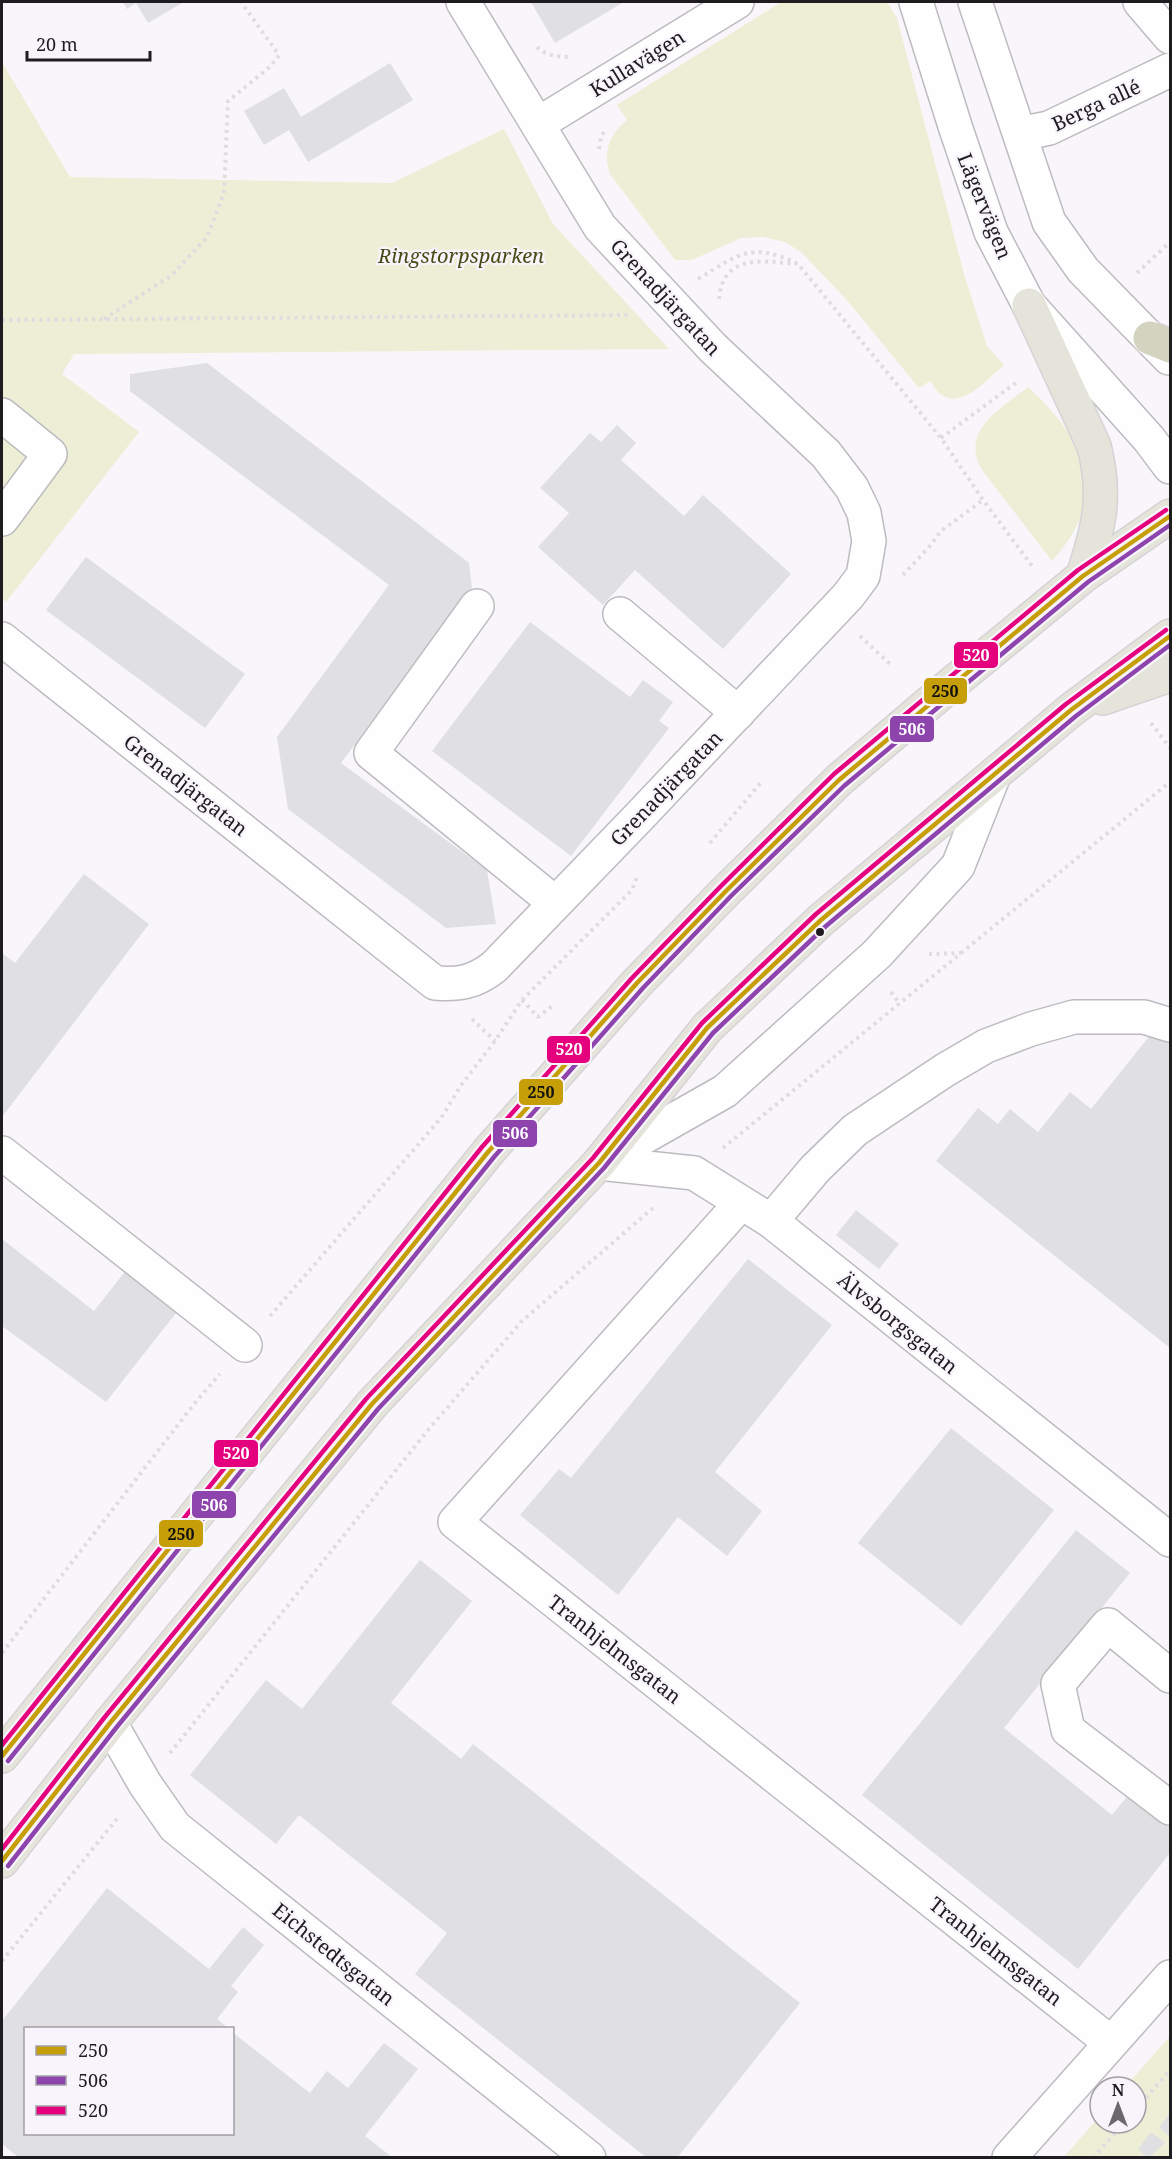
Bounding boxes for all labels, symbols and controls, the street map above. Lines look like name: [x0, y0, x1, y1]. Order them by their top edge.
street label: Kullavägen: [584, 23, 690, 103]
scale bar: [27, 24, 150, 62]
text: 20 m: [36, 32, 78, 56]
street label: Berga allé: [1047, 73, 1145, 137]
street label: Lägervägen: [952, 149, 1018, 263]
street label: Grenadjärgatan: [605, 233, 727, 361]
park label: Ringstorpsparken: [377, 242, 544, 269]
line badge: 520: [953, 641, 999, 669]
text: 520: [962, 644, 990, 666]
line badge: 250: [923, 677, 968, 705]
text: 250: [931, 680, 959, 702]
line badge: 506: [889, 715, 935, 743]
text: 506: [898, 718, 926, 740]
street label: Grenadjärgatan: [604, 724, 728, 852]
street label: Grenadjärgatan: [118, 728, 254, 842]
unlabelled marker: [814, 926, 826, 938]
line badge: 520: [546, 1035, 591, 1064]
text: 520: [555, 1038, 583, 1060]
line badge: 250: [518, 1078, 564, 1106]
text: 250: [527, 1081, 555, 1103]
line badge: 506: [492, 1119, 538, 1148]
text: 506: [501, 1122, 529, 1144]
street label: Älvsborgsgatan: [832, 1266, 964, 1380]
line badge: 520: [213, 1439, 259, 1468]
text: 520: [222, 1442, 250, 1464]
line badge: 506: [191, 1490, 237, 1519]
text: 506: [200, 1494, 228, 1516]
line badge: 250: [158, 1519, 204, 1548]
text: 250: [167, 1523, 195, 1545]
street label: Tranhjelmsgatan: [543, 1588, 687, 1710]
street label: Tranhjelmsgatan: [924, 1890, 1068, 2012]
street label: Eichstedtsgatan: [267, 1896, 401, 2012]
legend: [24, 2027, 234, 2135]
text: 250: [78, 2038, 108, 2062]
text: 506: [78, 2068, 108, 2092]
north arrow: [1088, 2075, 1148, 2135]
text: N: [1112, 2079, 1125, 2101]
text: 520: [78, 2098, 108, 2122]

